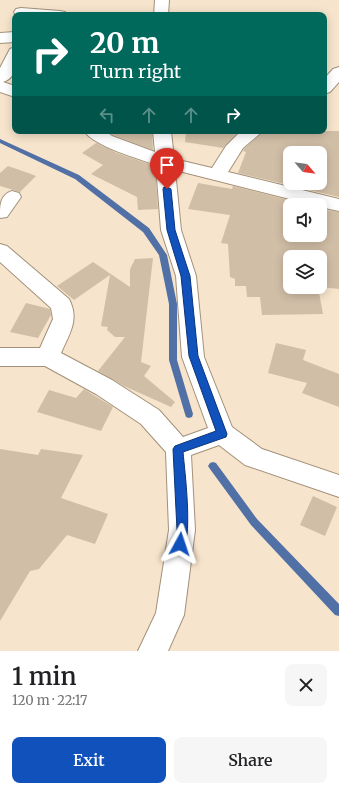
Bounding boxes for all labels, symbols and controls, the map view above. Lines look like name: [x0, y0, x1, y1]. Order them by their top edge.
text: 20 m: [90, 25, 159, 61]
icon: right: [24, 28, 76, 80]
text: Turn right: [90, 60, 181, 83]
icon: left: [96, 104, 118, 126]
icon: ahead: [138, 104, 160, 126]
icon: ahead: [180, 104, 202, 126]
icon: right: [222, 104, 244, 126]
north arrow: [283, 146, 327, 190]
map controls: [283, 146, 327, 294]
pin: [150, 148, 184, 189]
icon: arrive: [156, 154, 178, 176]
button: sound: [283, 198, 327, 242]
button: layers: [283, 250, 327, 294]
position arrow: [159, 523, 201, 565]
text: 1 min: [12, 661, 77, 692]
button: close: [285, 664, 327, 706]
text: 120 m · 22:17: [12, 692, 87, 709]
button: Exit: [12, 737, 166, 783]
button: Share: [174, 737, 327, 783]

